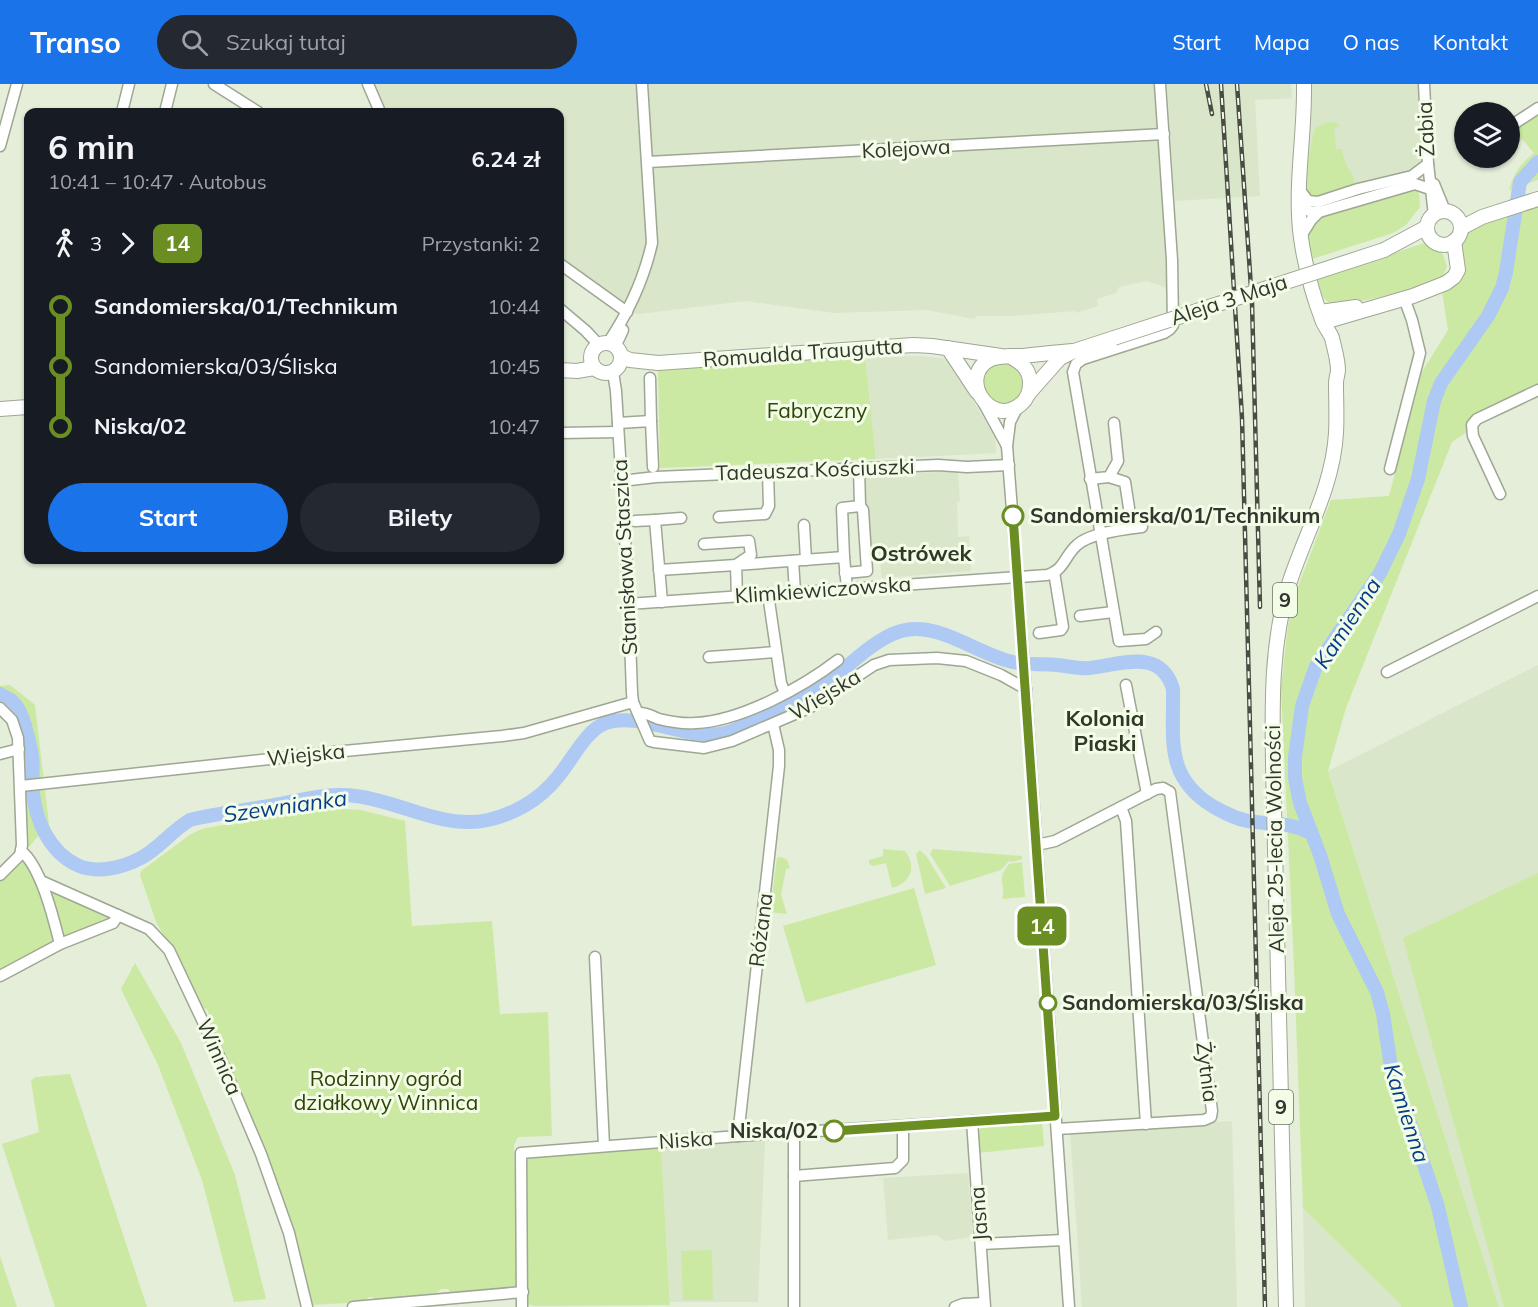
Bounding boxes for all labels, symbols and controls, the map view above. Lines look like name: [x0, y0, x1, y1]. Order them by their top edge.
search box: [157, 15, 577, 69]
text: Transo: [30, 25, 121, 60]
icon: search: [178, 26, 211, 59]
text: Szukaj tutaj: [226, 28, 346, 56]
text: Start: [1172, 29, 1221, 55]
text: Mapa: [1254, 29, 1310, 55]
text: O nas: [1343, 29, 1400, 55]
text: Kontakt: [1433, 29, 1508, 55]
street label: Żabia: [1411, 101, 1439, 157]
map controls: [1454, 102, 1520, 168]
button: layers: [1454, 102, 1520, 168]
text: 6 min: [48, 126, 135, 167]
street label: Kolejowa: [861, 133, 951, 163]
text: 6.24 zł: [472, 145, 540, 173]
text: 10:41 – 10:47 · Autobus: [48, 169, 267, 194]
icon: walk: [48, 227, 81, 260]
icon: forward: [111, 227, 144, 260]
text: 14: [165, 230, 190, 256]
text: 3: [90, 231, 102, 256]
text: Przystanki: 2: [422, 231, 540, 256]
street label: Aleja 3 Maja: [1167, 268, 1290, 330]
text: Sandomierska/01/Technikum: [94, 292, 398, 320]
text: 10:44: [487, 294, 540, 319]
street label: Romualda Traugutta: [702, 332, 904, 372]
text: Sandomierska/03/Śliska: [94, 352, 338, 380]
text: 10:45: [487, 354, 540, 379]
park label: Fabryczny: [767, 397, 867, 423]
text: Niska/02: [94, 412, 186, 440]
text: 10:47: [487, 414, 540, 439]
street label: Tadeusza Kościuszki: [715, 453, 915, 485]
street label: Stanisława Staszica: [606, 458, 642, 656]
button: Start: [48, 483, 288, 552]
button: Bilety: [300, 483, 540, 552]
place label: Sandomierska/01/Technikum: [1030, 502, 1320, 528]
marker: Sandomierska/01/Technikum: [1002, 505, 1024, 527]
district label: Ostrówek: [870, 539, 972, 567]
street label: Klimkiewiczowska: [734, 570, 912, 608]
water label: Kamienna: [1307, 572, 1387, 674]
road number: 9: [1273, 583, 1297, 617]
street label: Wiejska: [784, 663, 865, 726]
district label: Kolonia Piaski: [1066, 704, 1144, 757]
street label: Aleja 25-lecia Wolności: [1259, 725, 1289, 953]
street label: Wiejska: [266, 737, 346, 771]
water label: Szewnianka: [221, 783, 349, 829]
street label: Różana: [743, 891, 777, 968]
line badge: 14: [1015, 906, 1069, 946]
text: 14: [1029, 913, 1055, 939]
place label: Sandomierska/03/Śliska: [1062, 989, 1304, 1015]
marker: Sandomierska/03/Śliska: [1039, 994, 1057, 1012]
street label: Winnica: [192, 1014, 248, 1099]
street label: Żytnia: [1191, 1040, 1225, 1104]
water label: Kamienna: [1378, 1060, 1436, 1166]
park label: Rodzinny ogród działkowy Winnica: [294, 1065, 478, 1115]
road number: 9: [1269, 1090, 1293, 1124]
place label: Niska/02: [730, 1117, 818, 1143]
marker: Niska/02: [823, 1120, 845, 1142]
street label: Niska: [658, 1124, 714, 1154]
street label: Jasna: [963, 1186, 993, 1242]

